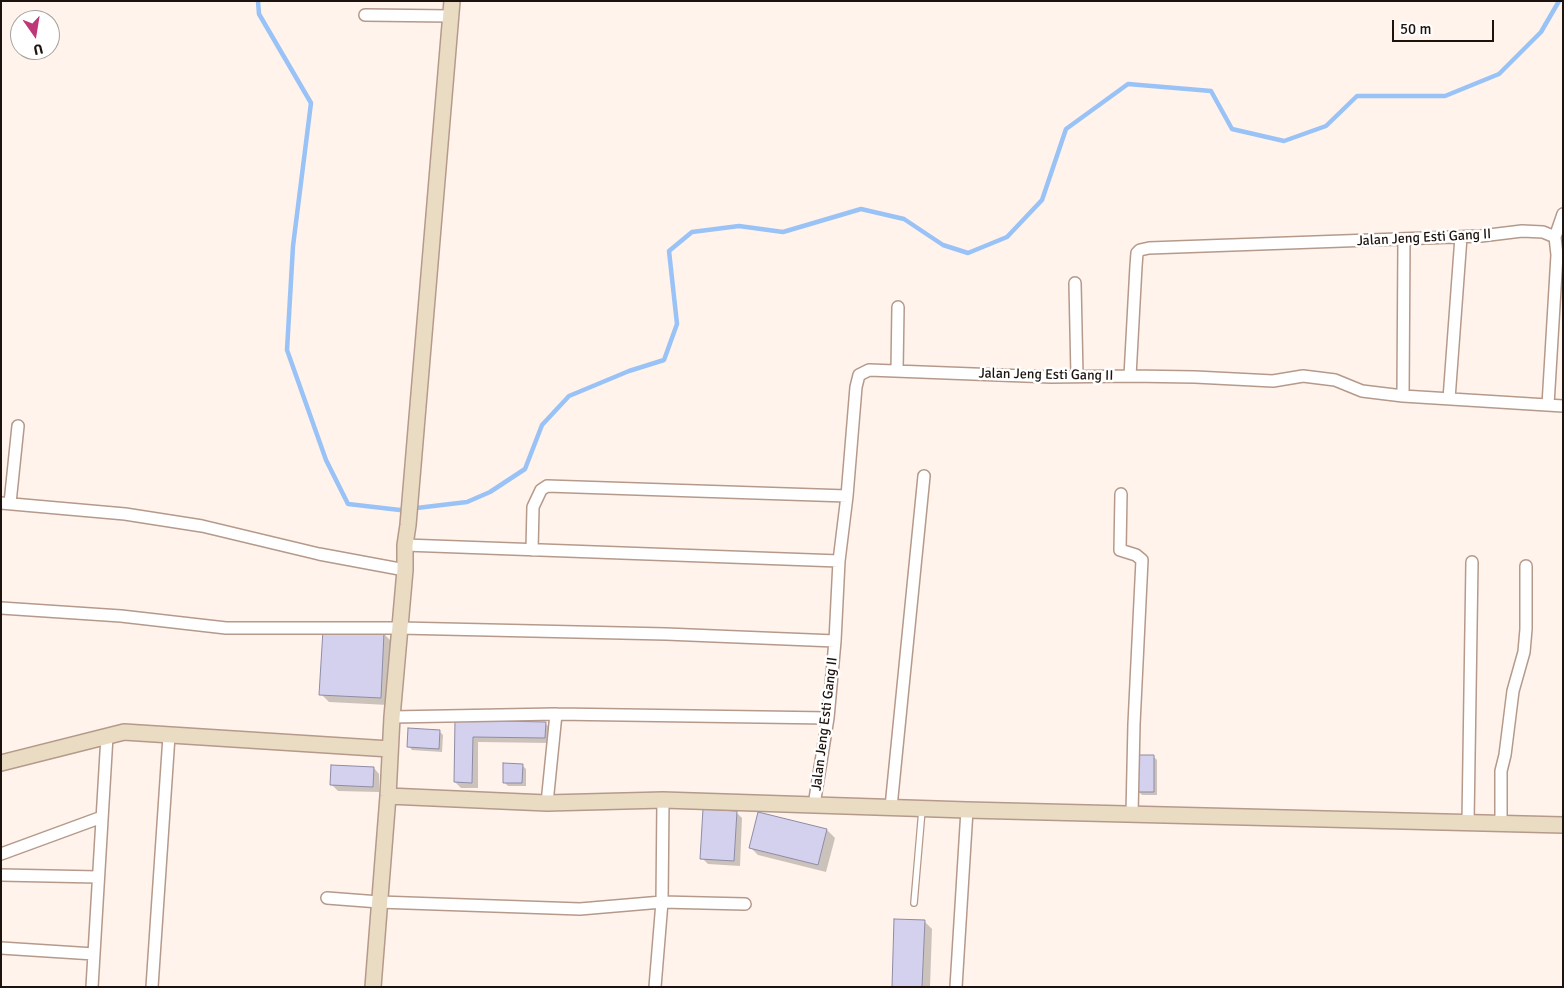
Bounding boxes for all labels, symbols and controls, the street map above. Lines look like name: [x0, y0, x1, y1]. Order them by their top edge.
north arrow: [10, 10, 60, 60]
scale bar: [1394, 10, 1496, 42]
text: 50 m: [1400, 20, 1431, 38]
text: U: [32, 40, 45, 58]
street label: Jalan Jeng Esti Gang II: [1356, 226, 1492, 250]
street label: Jalan Jeng Esti Gang II: [979, 365, 1113, 385]
street label: Jalan Jeng Esti Gang II: [808, 656, 842, 792]

